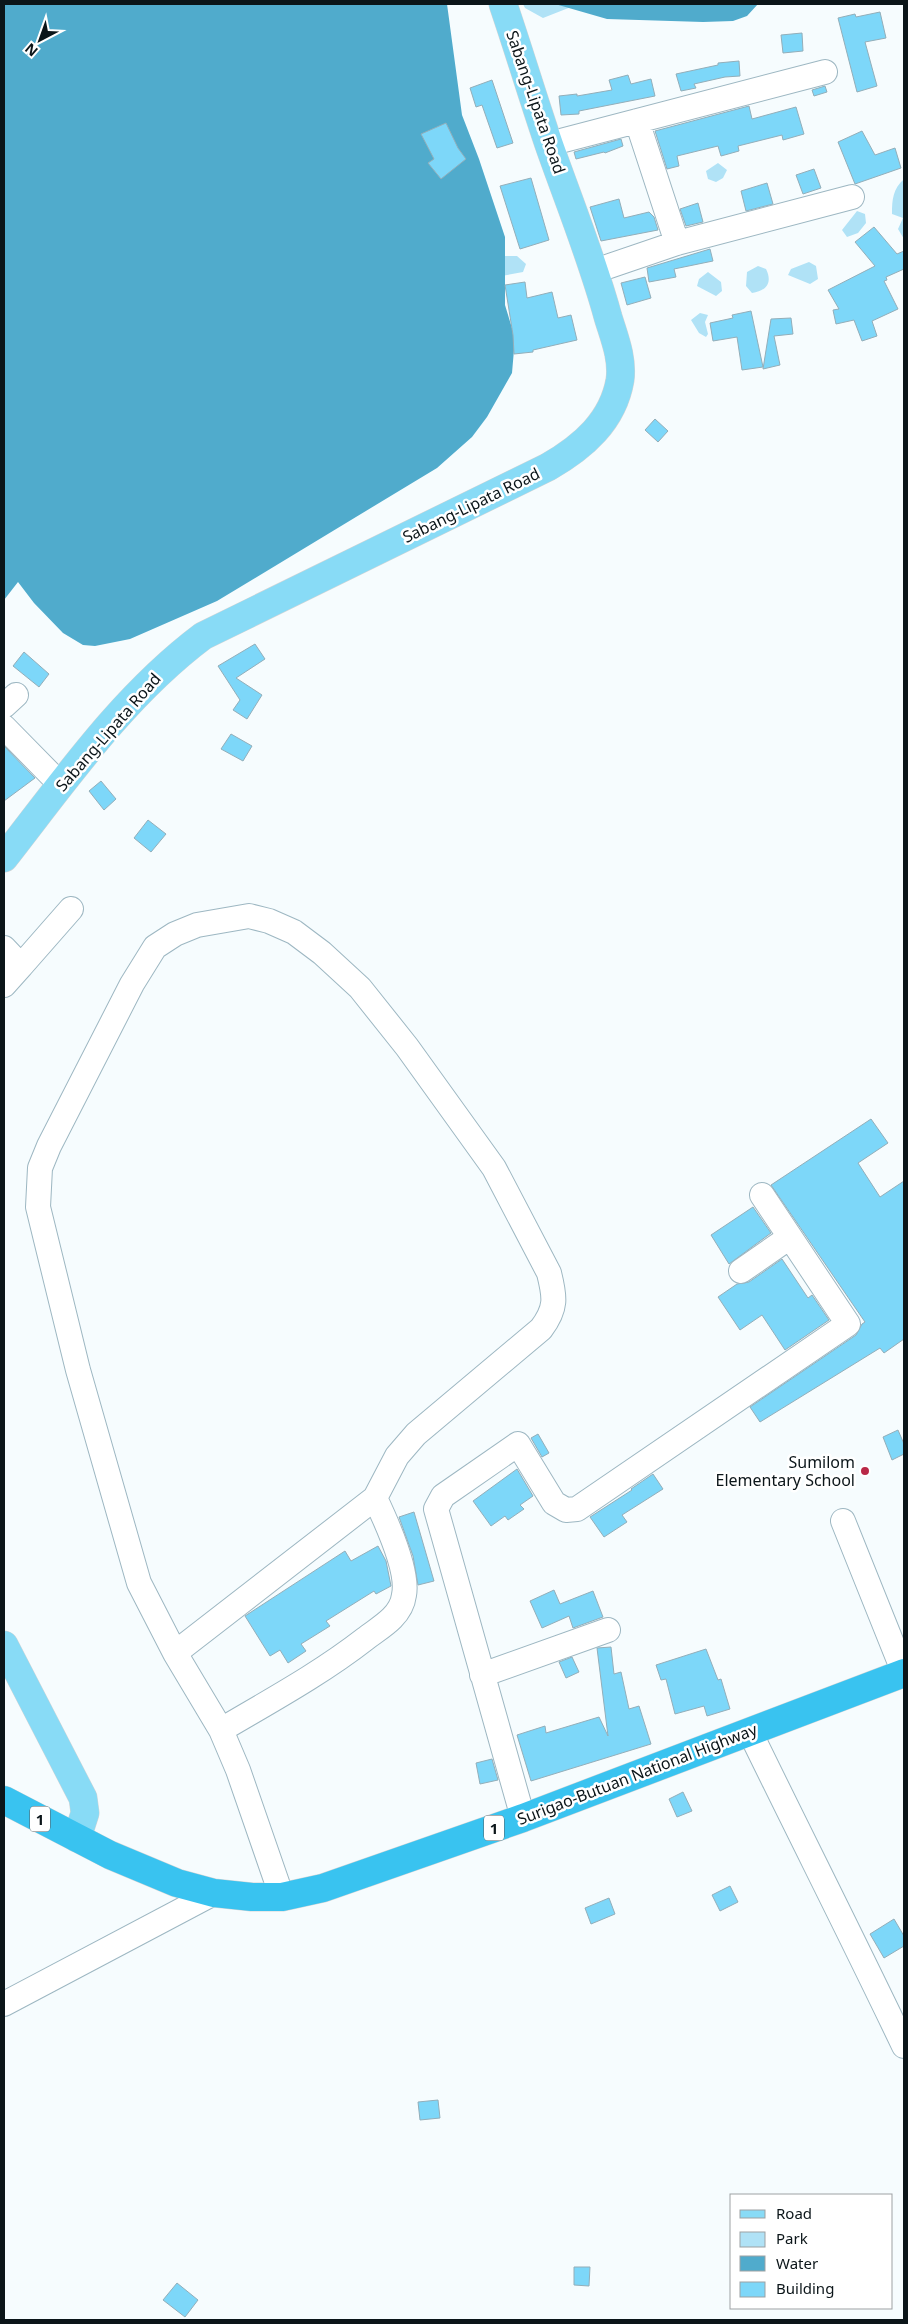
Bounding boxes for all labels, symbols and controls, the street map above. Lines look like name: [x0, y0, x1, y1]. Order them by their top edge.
north arrow: [15, 15, 65, 65]
street label: Sabang-Lipata Road: [501, 27, 571, 177]
text: N: [21, 39, 42, 61]
street label: Sabang-Lipata Road: [399, 462, 543, 548]
street label: Sabang-Lipata Road: [50, 668, 166, 796]
place label: Sumilom Elementary School: [716, 1451, 855, 1491]
marker: Sumilom Elementary School: [859, 1465, 871, 1477]
street label: Surigao-Butuan National Highway: [514, 1718, 761, 1830]
road number: 1: [30, 1806, 50, 1832]
road number: 1: [484, 1816, 504, 1840]
legend: [730, 2194, 893, 2309]
text: Road: [776, 2203, 812, 2223]
text: Park: [776, 2228, 808, 2248]
text: Water: [776, 2253, 818, 2273]
text: Building: [776, 2278, 834, 2298]

